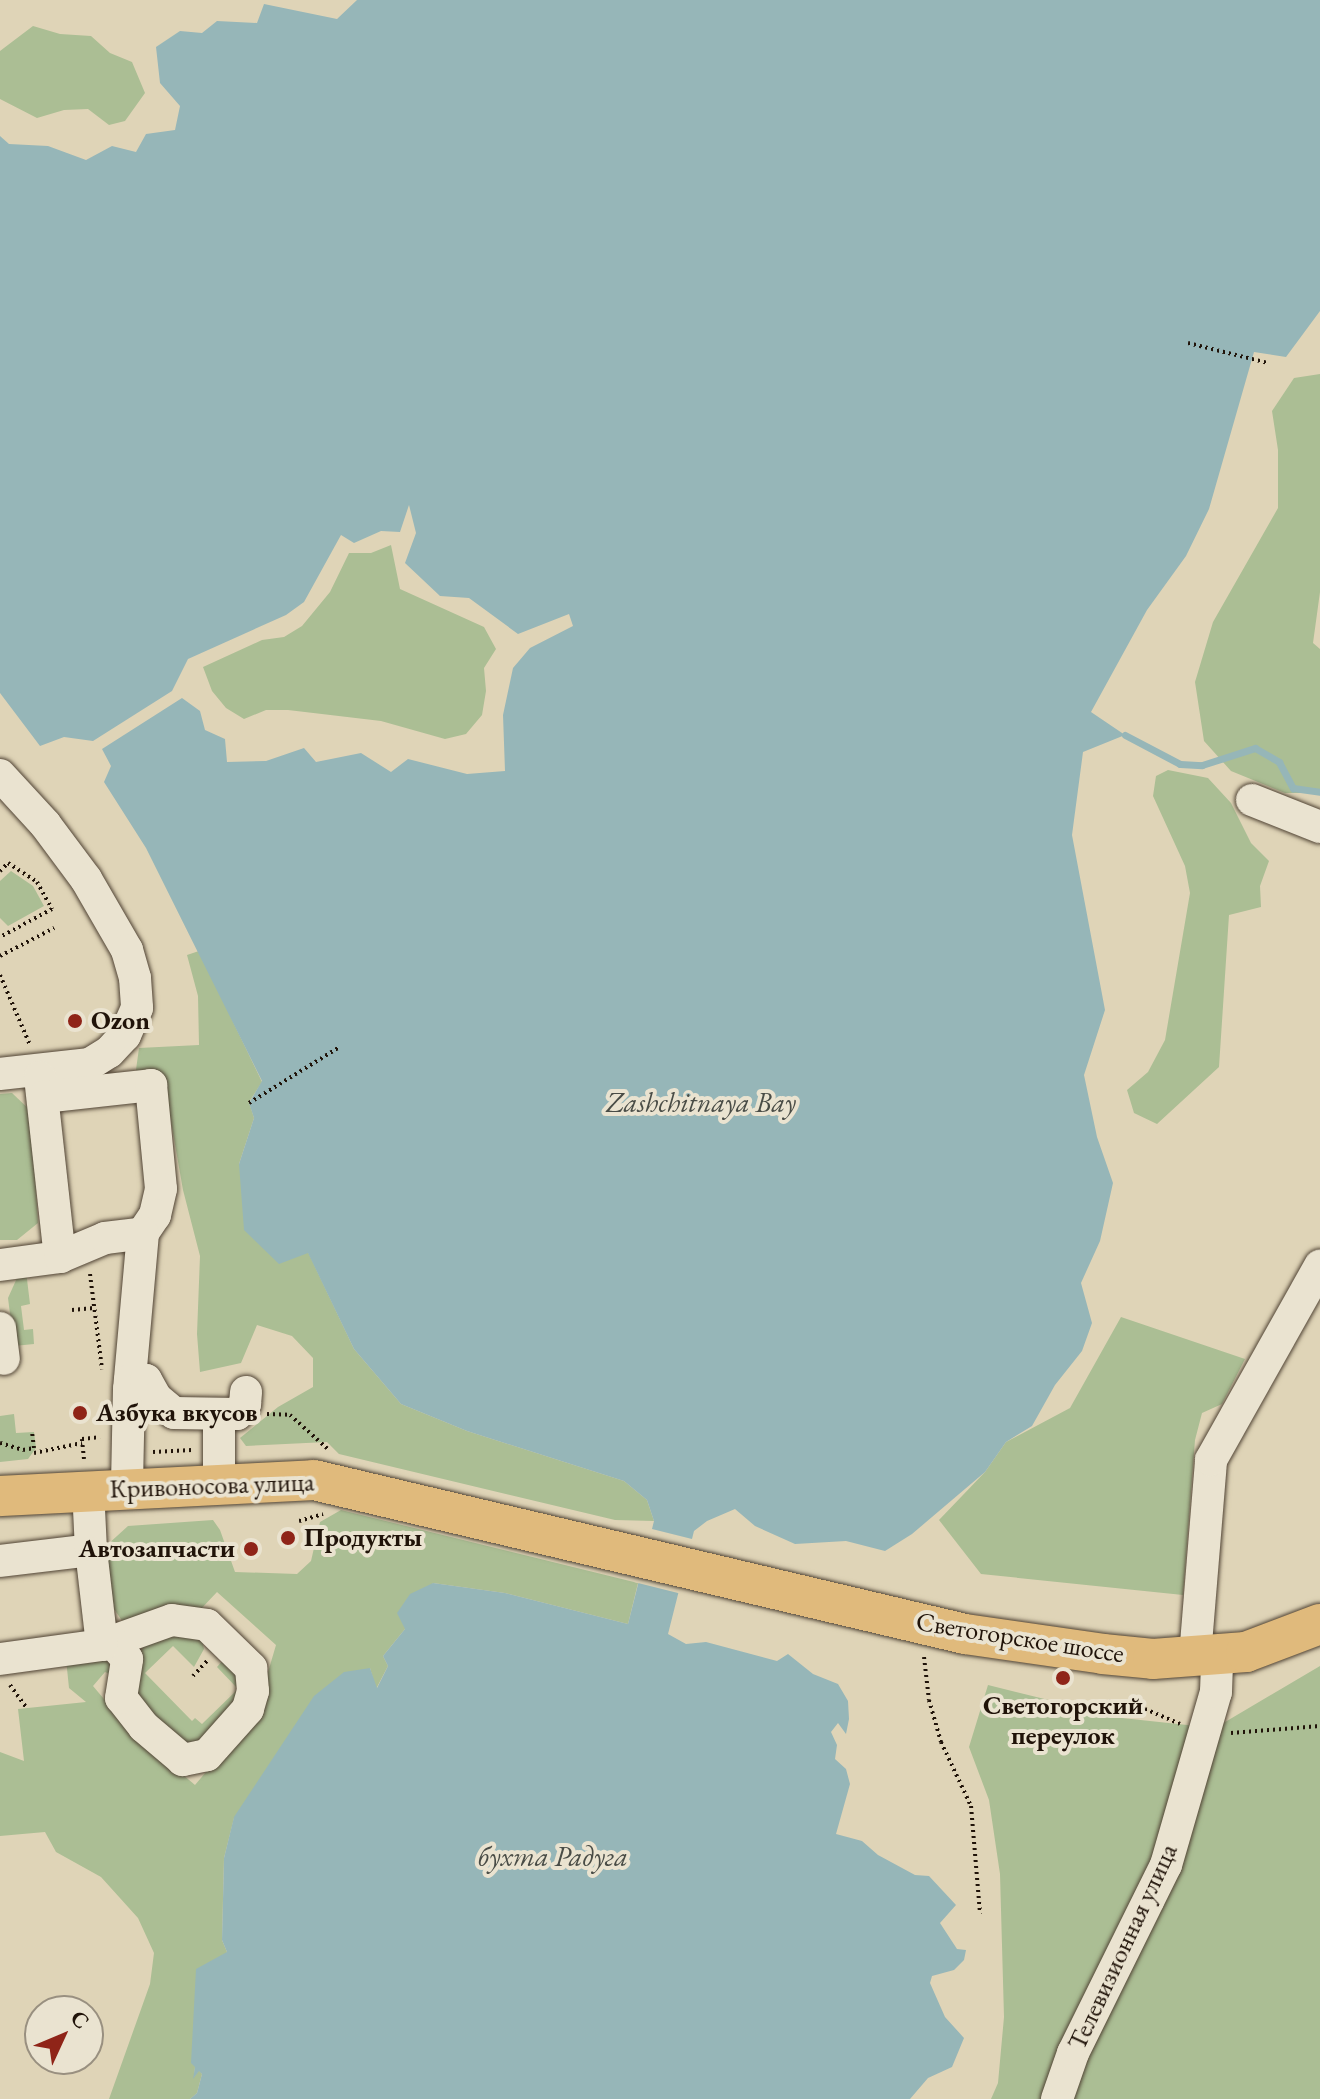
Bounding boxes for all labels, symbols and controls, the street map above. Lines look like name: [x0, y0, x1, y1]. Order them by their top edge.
place label: Ozon: [91, 1005, 150, 1037]
marker: Ozon: [66, 1012, 84, 1030]
water label: Zashchitnaya Bay: [606, 1085, 796, 1119]
place label: Азбука вкусов: [96, 1397, 258, 1429]
marker: Азбука вкусов: [71, 1404, 89, 1422]
street label: Кривоносова улица: [109, 1467, 315, 1505]
place label: Продукты: [304, 1522, 422, 1554]
marker: Продукты: [279, 1529, 297, 1547]
place label: Автозапчасти: [79, 1533, 235, 1565]
marker: Автозапчасти: [242, 1540, 260, 1558]
street label: Светогорское шоссе: [914, 1606, 1126, 1670]
marker: Светогорский переулок: [1054, 1669, 1072, 1687]
place label: Светогорский переулок: [983, 1690, 1143, 1752]
water label: бухта Радуга: [478, 1839, 628, 1873]
street label: Телевизионная улица: [1062, 1839, 1184, 2055]
north arrow: [24, 1995, 104, 2075]
text: С: [64, 2004, 96, 2035]

